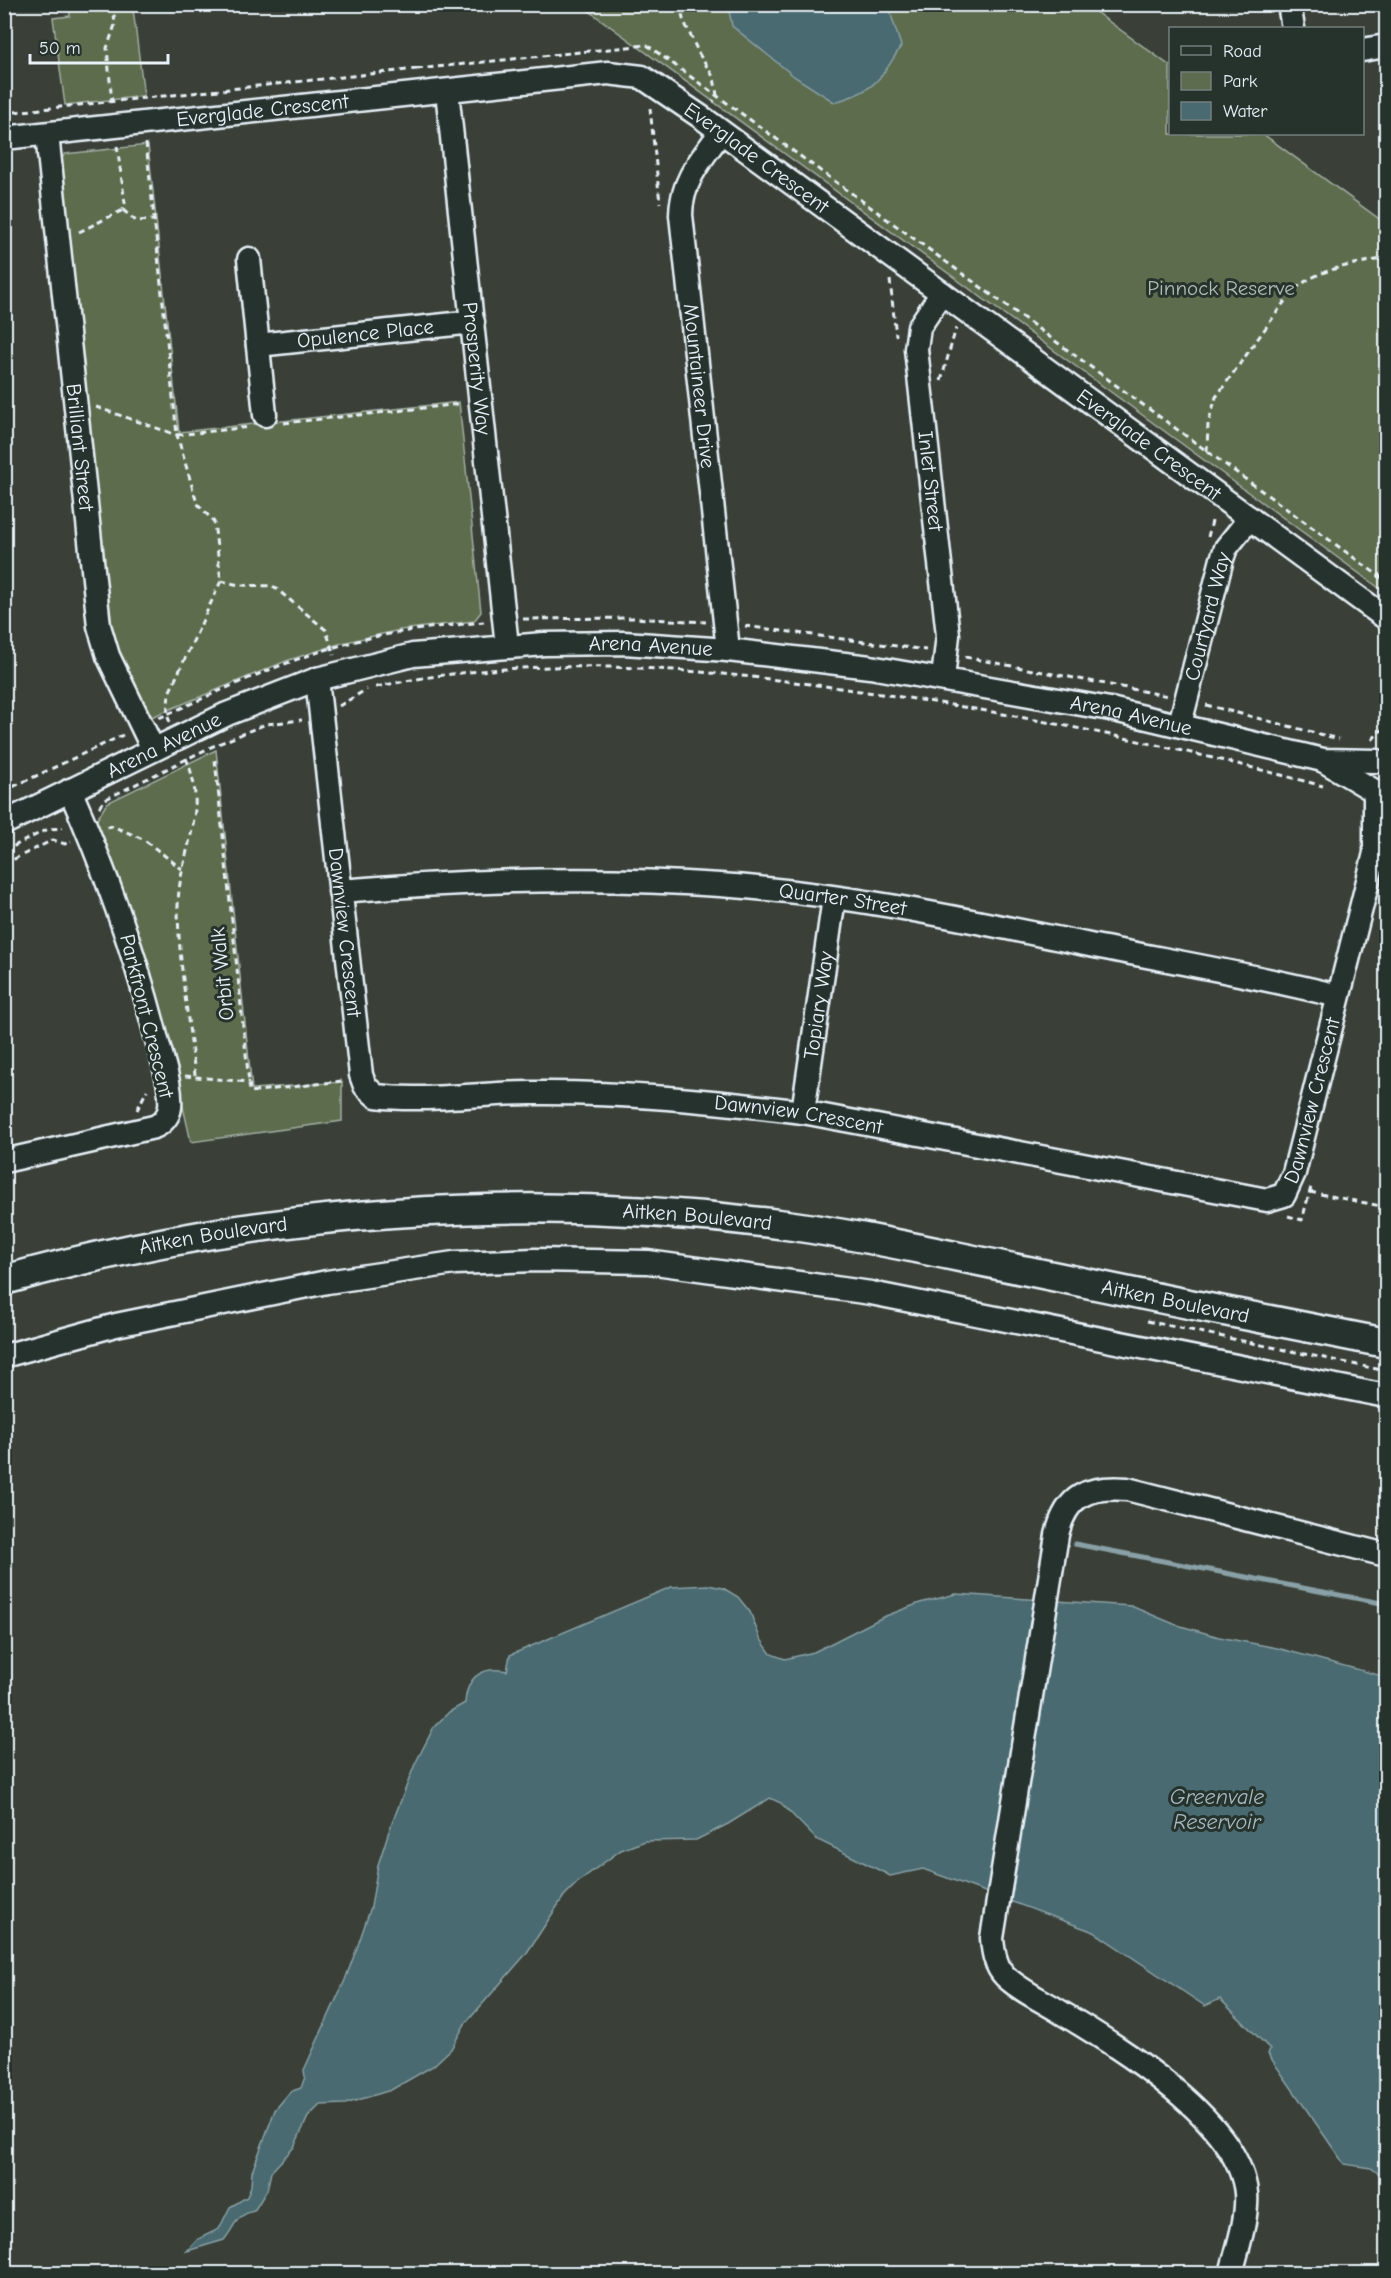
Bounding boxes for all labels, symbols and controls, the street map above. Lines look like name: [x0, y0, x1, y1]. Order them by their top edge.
scale bar: [30, 27, 168, 65]
legend: [1169, 27, 1364, 135]
text: 50 m: [39, 38, 81, 59]
text: Road: [1223, 41, 1262, 62]
text: Park: [1223, 71, 1258, 92]
street label: Everglade Crescent: [175, 89, 351, 131]
street label: Everglade Crescent: [680, 97, 834, 219]
text: Water: [1223, 101, 1268, 122]
park label: Pinnock Reserve: [1147, 276, 1295, 300]
street label: Prosperity Way: [458, 301, 496, 437]
street label: Mountaineer Drive: [679, 303, 720, 470]
street label: Opulence Place: [296, 314, 435, 353]
street label: Brilliant Street: [61, 382, 99, 513]
street label: Everglade Crescent: [1072, 384, 1227, 506]
street label: Inlet Street: [913, 430, 948, 533]
street label: Courtyard Way: [1179, 548, 1236, 683]
street label: Arena Avenue: [589, 631, 713, 661]
street label: Arena Avenue: [1068, 690, 1194, 740]
street label: Arena Avenue: [103, 707, 225, 783]
street label: Dawnview Crescent: [324, 846, 367, 1019]
street label: Quarter Street: [778, 878, 909, 921]
street label: Orbit Walk: [205, 926, 239, 1022]
street label: Parkfront Crescent: [115, 932, 179, 1101]
street label: Topiary Way: [799, 949, 838, 1061]
street label: Dawnview Crescent: [1279, 1014, 1345, 1187]
street label: Dawnview Crescent: [713, 1090, 886, 1139]
street label: Aitken Boulevard: [622, 1199, 773, 1235]
street label: Aitken Boulevard: [137, 1211, 289, 1259]
street label: Aitken Boulevard: [1099, 1275, 1251, 1328]
water label: Greenvale Reservoir: [1170, 1784, 1264, 1835]

